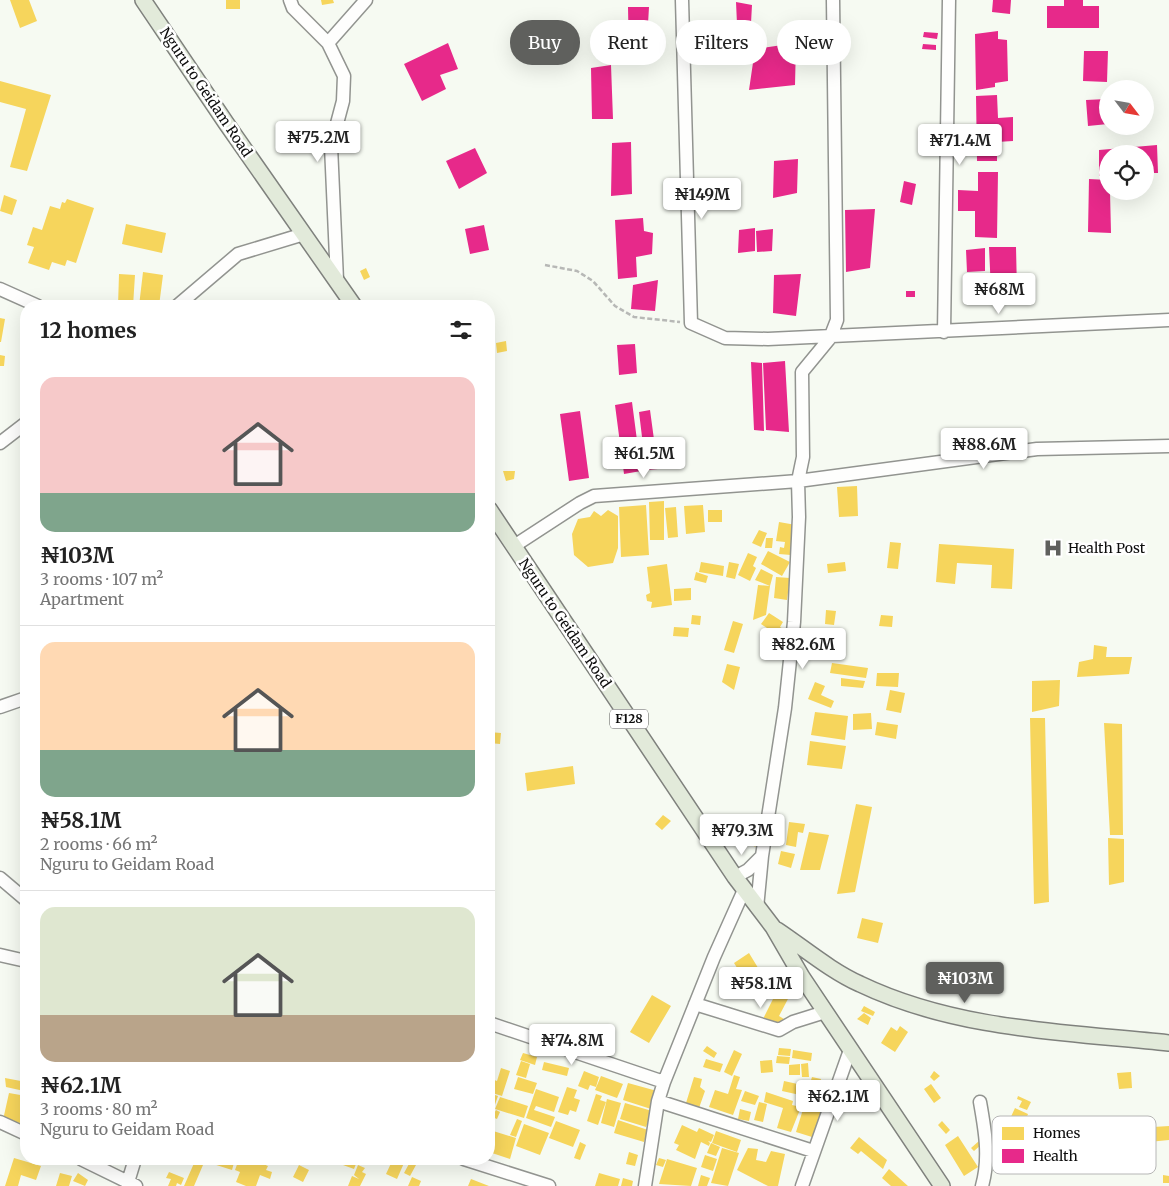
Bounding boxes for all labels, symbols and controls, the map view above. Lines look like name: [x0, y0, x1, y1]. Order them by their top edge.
chip: Buy: [510, 20, 580, 65]
chip: Rent: [590, 20, 666, 65]
chip: Filters: [676, 20, 767, 65]
chip: New: [777, 20, 851, 65]
street label: Nguru to Geidam Road: [156, 24, 256, 161]
north arrow: [1099, 80, 1154, 135]
map controls: [1099, 80, 1154, 200]
pin: ₦75.2M: [277, 120, 359, 163]
pin: ₦71.4M: [919, 124, 1001, 166]
text: ₦75.2M: [286, 127, 350, 147]
text: ₦71.4M: [929, 130, 991, 150]
button: locate: [1099, 145, 1154, 200]
pin: ₦149M: [667, 178, 737, 220]
text: ₦149M: [674, 184, 730, 204]
pin: ₦68M: [969, 272, 1029, 315]
text: ₦68M: [974, 279, 1024, 299]
icon: filters: [447, 316, 475, 344]
text: 12 homes: [40, 317, 137, 344]
icon: home: [213, 409, 303, 499]
pin: ₦88.6M: [943, 428, 1025, 470]
text: ₦88.6M: [952, 434, 1016, 454]
pin: ₦61.5M: [603, 436, 685, 479]
text: ₦61.5M: [613, 443, 675, 463]
hospital icon: Health Post: [1042, 537, 1064, 559]
place label: Health Post: [1068, 539, 1146, 557]
text: ₦103M: [40, 542, 114, 569]
street label: Nguru to Geidam Road: [515, 555, 615, 692]
text: 3 rooms · 107 m²: [40, 569, 163, 589]
text: Apartment: [40, 589, 124, 609]
pin: ₦82.6M: [762, 628, 844, 670]
text: ₦82.6M: [771, 634, 835, 654]
icon: home: [213, 675, 303, 765]
road number: F128: [610, 710, 648, 729]
text: ₦58.1M: [40, 807, 121, 834]
pin: ₦79.3M: [701, 814, 783, 856]
text: ₦79.3M: [711, 820, 773, 840]
text: 2 rooms · 66 m²: [40, 834, 157, 854]
text: Nguru to Geidam Road: [40, 854, 214, 874]
icon: home: [213, 940, 303, 1030]
pin: ₦103M: [930, 962, 1000, 1004]
pin: ₦58.1M: [720, 966, 802, 1009]
text: ₦103M: [937, 968, 993, 988]
text: ₦58.1M: [730, 973, 792, 993]
pin: ₦74.8M: [531, 1024, 613, 1066]
text: ₦74.8M: [540, 1030, 604, 1050]
text: ₦62.1M: [40, 1072, 121, 1099]
pin: ₦62.1M: [797, 1080, 879, 1122]
text: ₦62.1M: [807, 1086, 869, 1106]
text: 3 rooms · 80 m²: [40, 1099, 157, 1119]
legend: [992, 1116, 1156, 1174]
text: Nguru to Geidam Road: [40, 1119, 214, 1139]
text: Homes: [1033, 1124, 1080, 1142]
text: Health: [1033, 1147, 1078, 1165]

